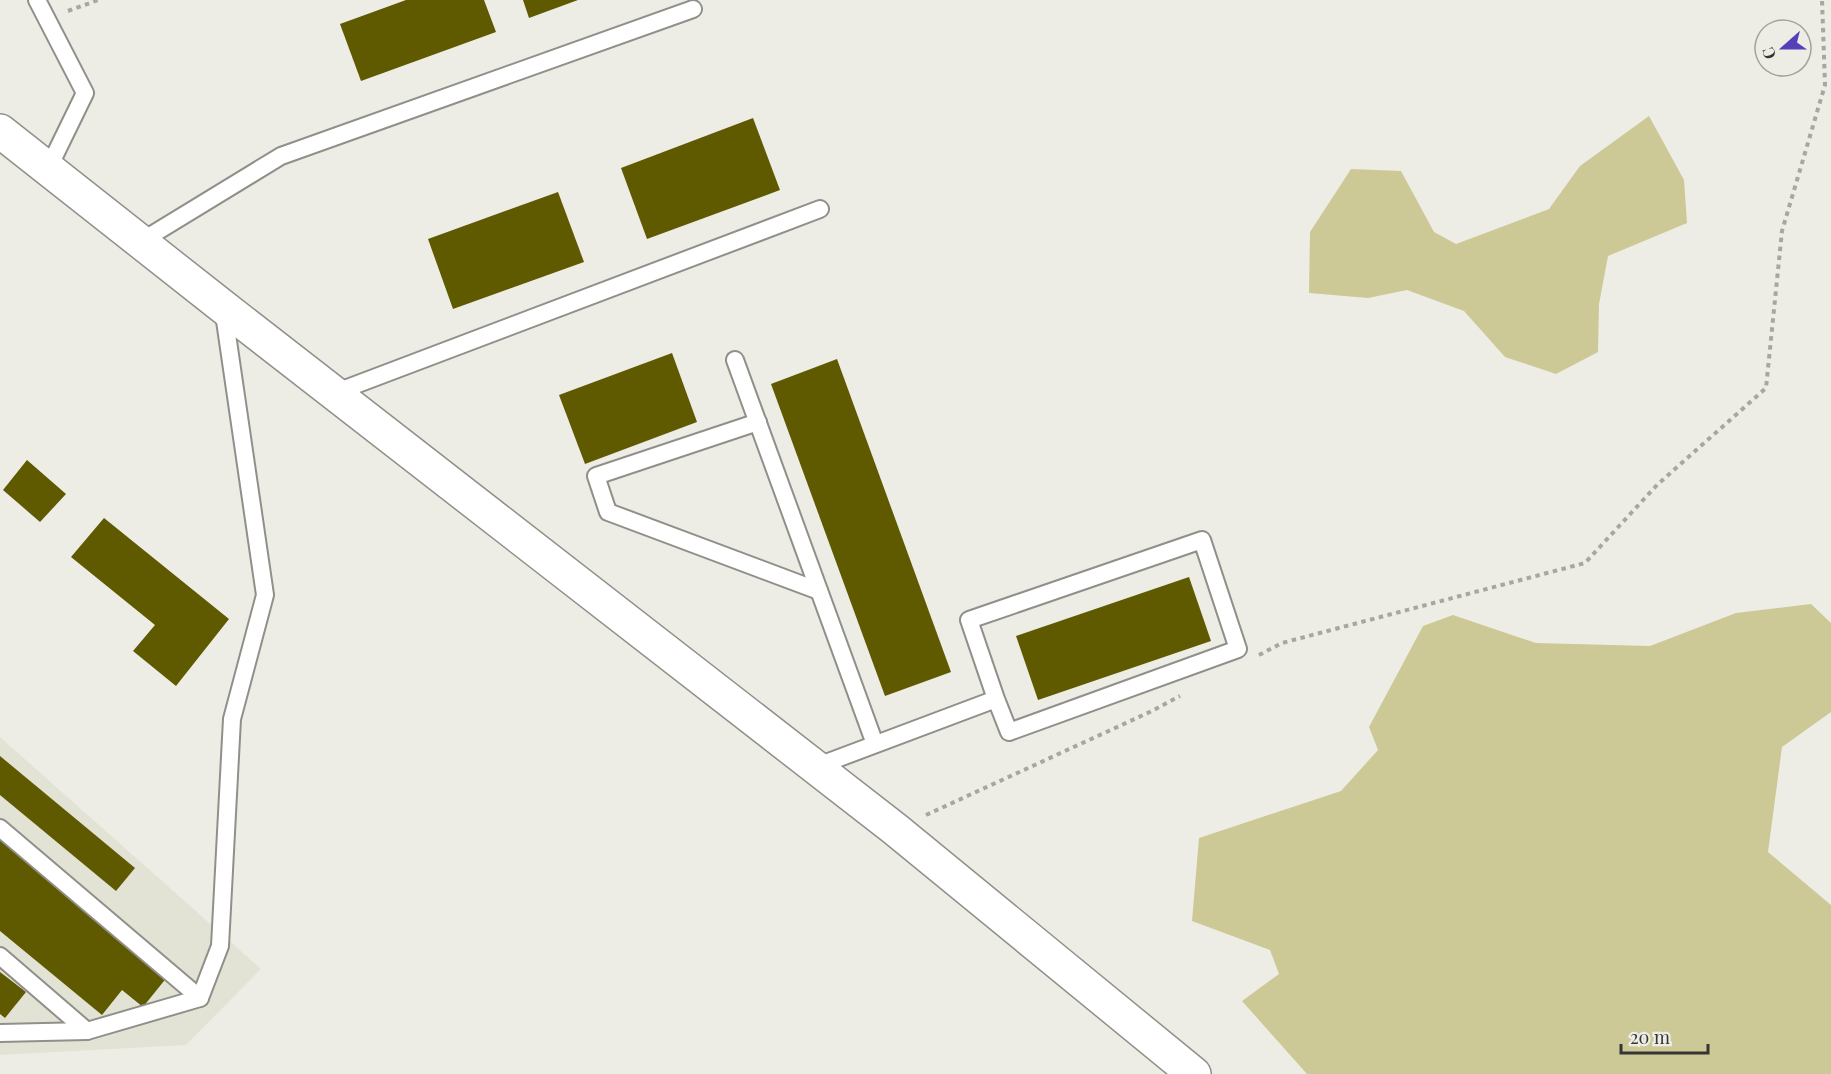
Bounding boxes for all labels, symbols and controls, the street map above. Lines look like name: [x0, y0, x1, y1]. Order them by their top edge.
north arrow: [1753, 18, 1813, 78]
text: С: [1757, 45, 1780, 63]
scale bar: [1621, 1017, 1708, 1055]
text: 20 m: [1630, 1025, 1670, 1049]

